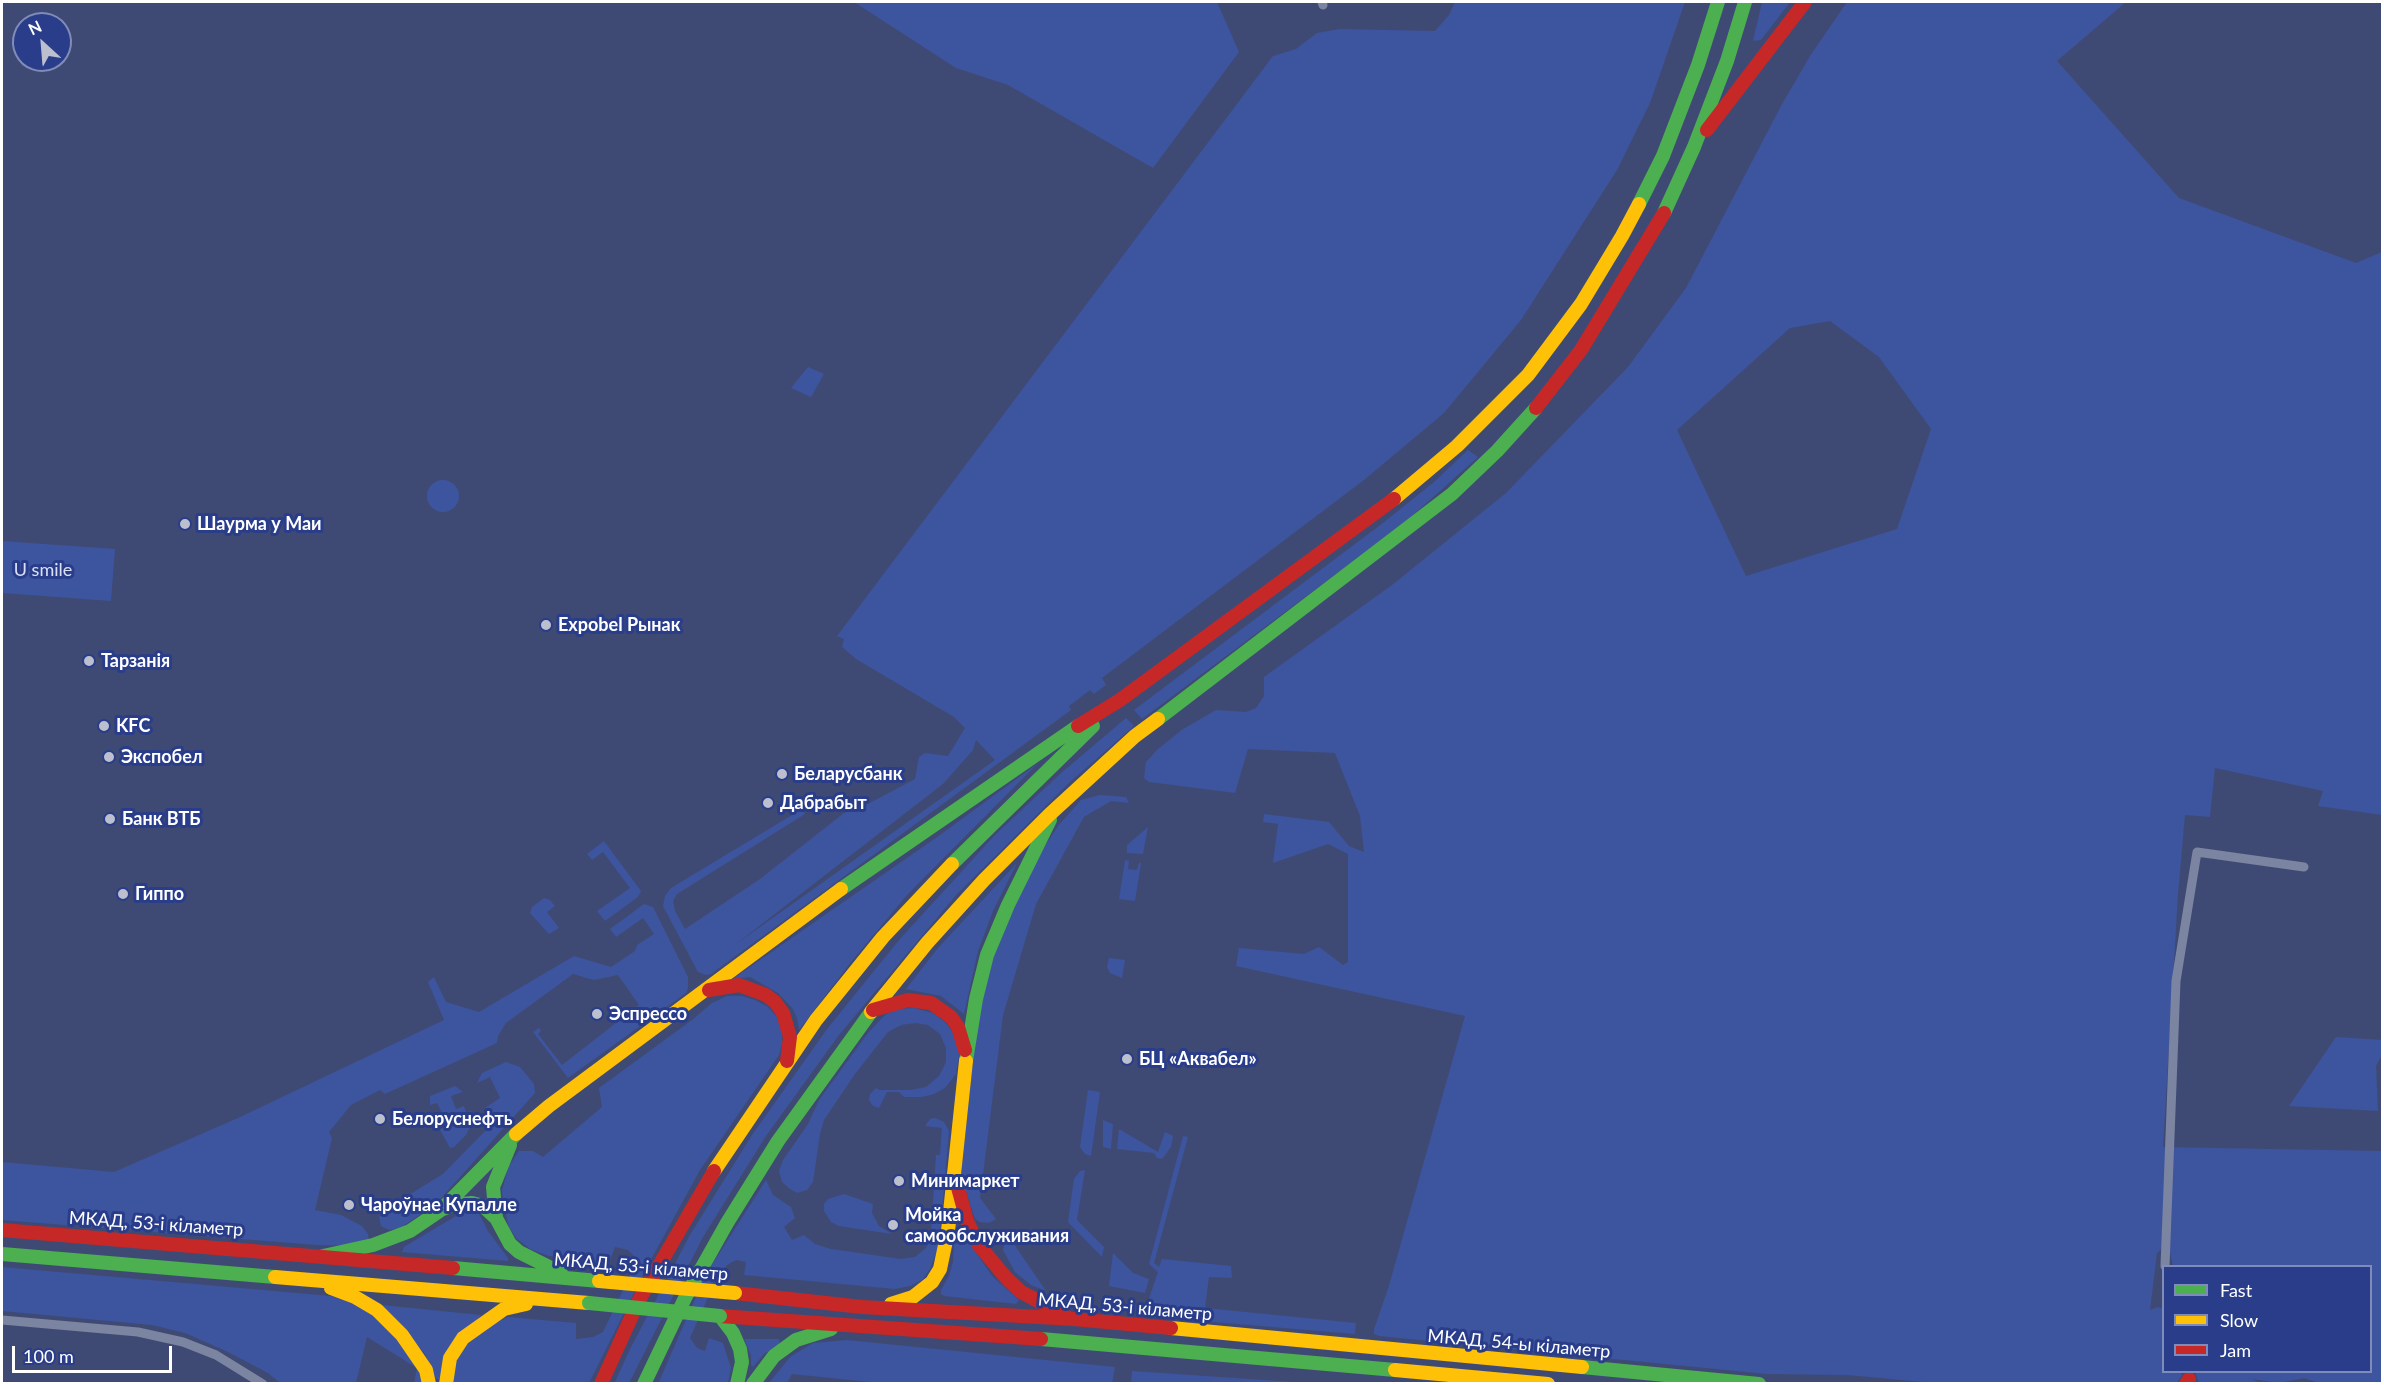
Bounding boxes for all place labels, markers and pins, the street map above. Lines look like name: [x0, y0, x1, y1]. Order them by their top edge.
place label: Шаурма у Маи: [197, 513, 322, 535]
marker: Шаурма у Маи: [178, 517, 192, 531]
place label: Expobel Рынак: [558, 614, 680, 636]
marker: Expobel Рынак: [539, 618, 553, 632]
place label: Тарзанія: [101, 650, 170, 672]
marker: Тарзанія: [82, 654, 96, 668]
place label: KFC: [116, 715, 150, 737]
marker: KFC: [97, 719, 111, 733]
place label: Экспобел: [121, 746, 203, 768]
marker: Экспобел: [102, 750, 116, 764]
place label: Беларусбанк: [794, 763, 902, 785]
marker: Беларусбанк: [775, 767, 789, 781]
place label: Дабрабыт: [780, 792, 867, 814]
marker: Дабрабыт: [761, 796, 775, 810]
place label: Банк ВТБ: [122, 808, 201, 830]
marker: Банк ВТБ: [103, 812, 117, 826]
place label: Гиппо: [135, 883, 184, 905]
marker: Гиппо: [116, 887, 130, 901]
place label: Эспрессо: [609, 1003, 687, 1025]
marker: Эспрессо: [590, 1007, 604, 1021]
place label: БЦ «Аквабел»: [1139, 1048, 1257, 1070]
marker: БЦ «Аквабел»: [1120, 1052, 1134, 1066]
place label: Белоруснефть: [392, 1108, 513, 1130]
marker: Белоруснефть: [373, 1112, 387, 1126]
place label: Минимаркет: [911, 1170, 1020, 1192]
marker: Минимаркет: [892, 1174, 906, 1188]
place label: Чароўнае Купалле: [361, 1194, 517, 1216]
marker: Чароўнае Купалле: [342, 1198, 356, 1212]
place label: Мойка самообслуживания: [905, 1204, 1069, 1246]
marker: Мойка самообслуживания: [886, 1218, 900, 1232]

